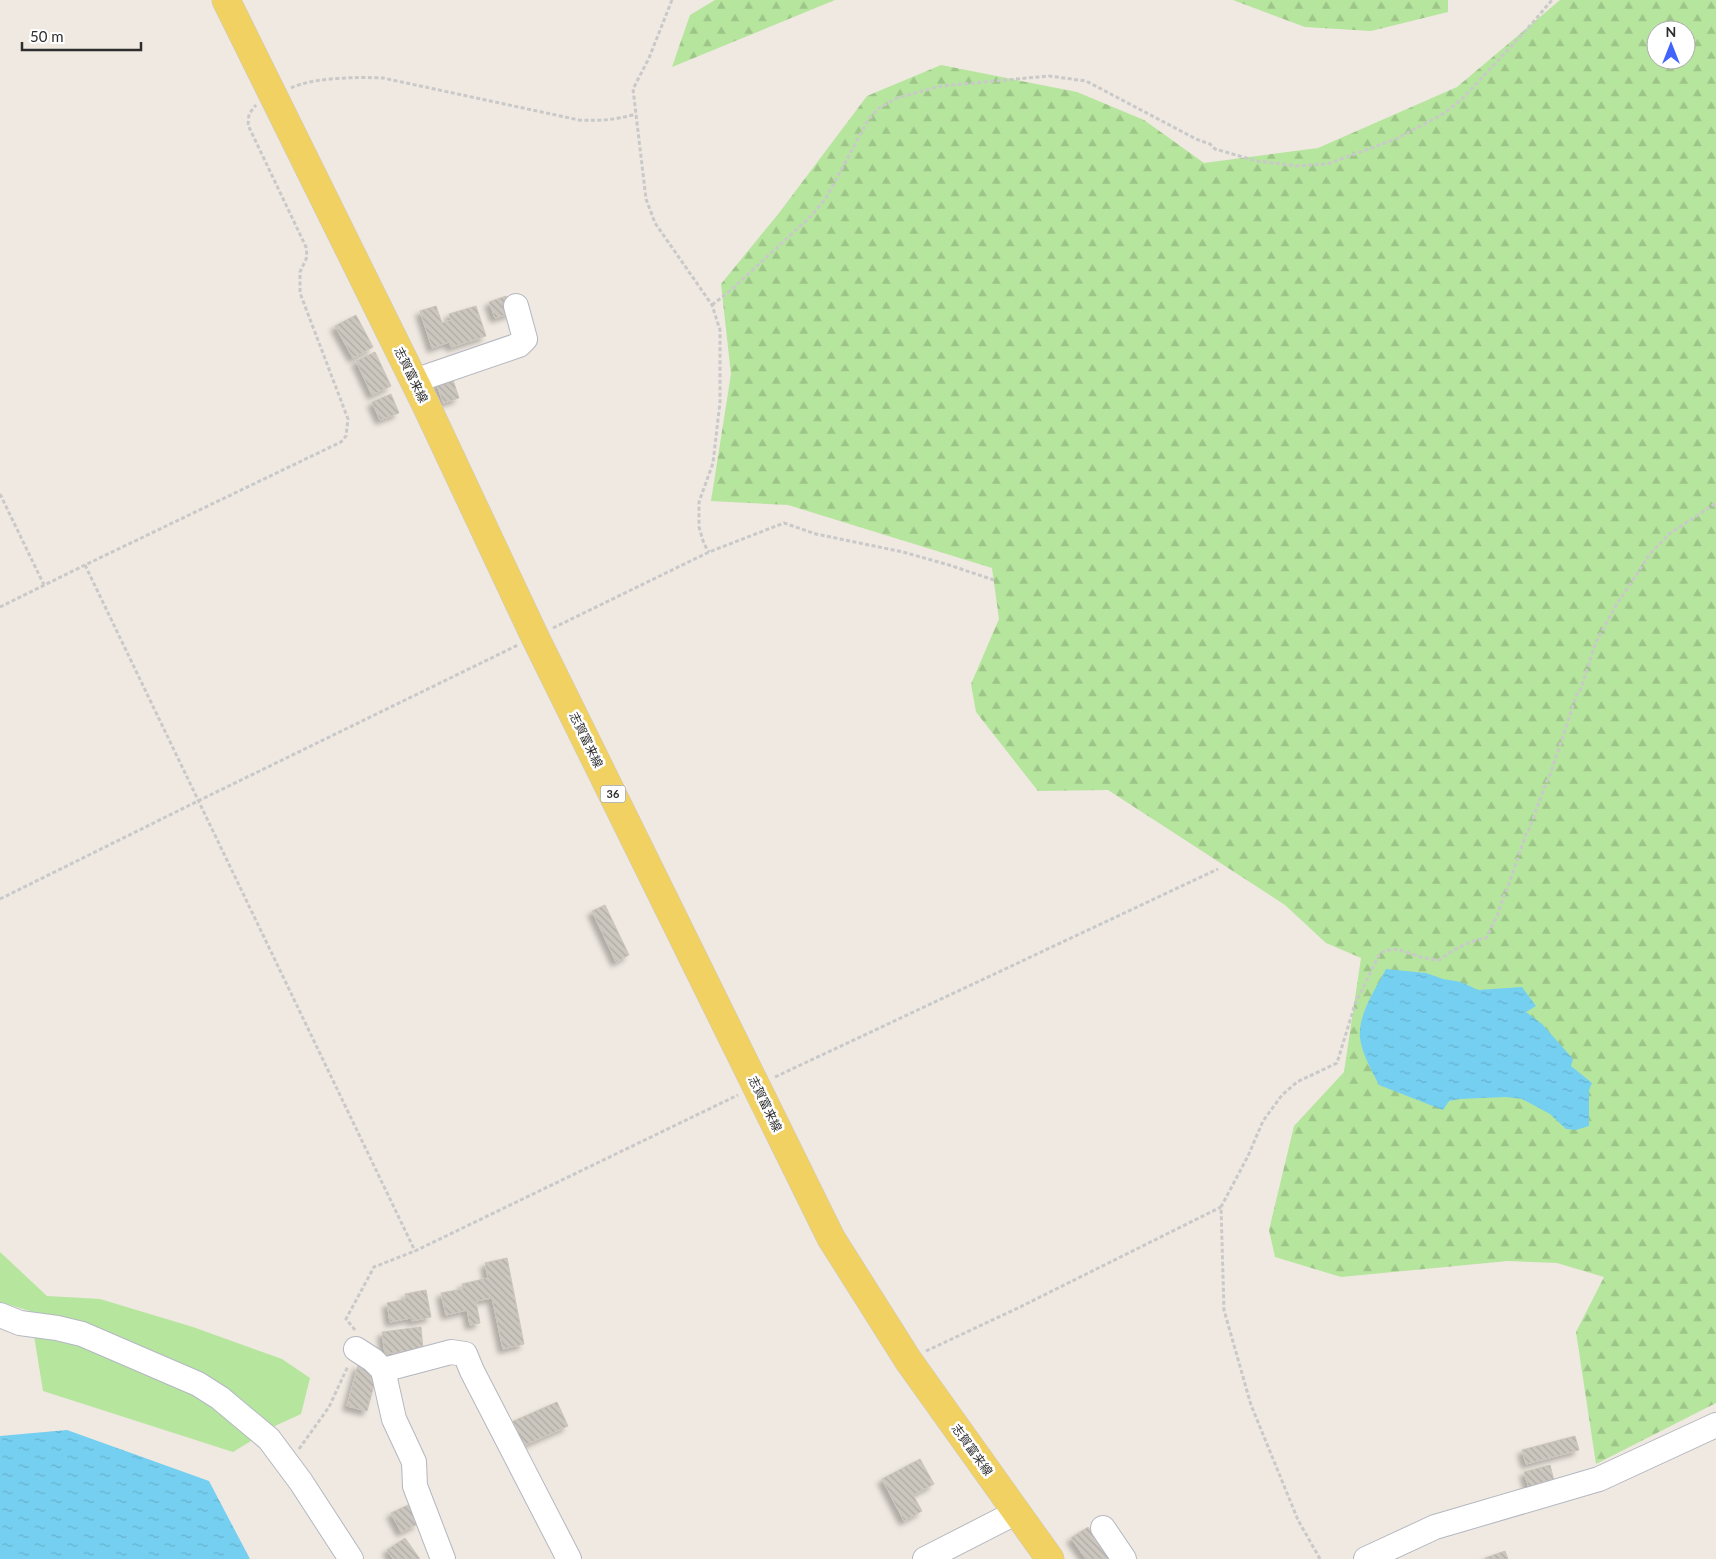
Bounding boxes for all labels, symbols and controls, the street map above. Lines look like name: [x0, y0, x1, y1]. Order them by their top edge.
scale bar: [22, 20, 141, 52]
north arrow: [1646, 20, 1696, 70]
text: N: [1666, 23, 1676, 40]
text: 50 m: [30, 27, 64, 45]
street label: 志賀富来線: [392, 345, 431, 405]
street label: 志賀富来線: [567, 710, 606, 770]
road number: 36: [600, 786, 626, 802]
street label: 志賀富来線: [746, 1074, 785, 1134]
street label: 志賀富来線: [949, 1421, 996, 1478]

